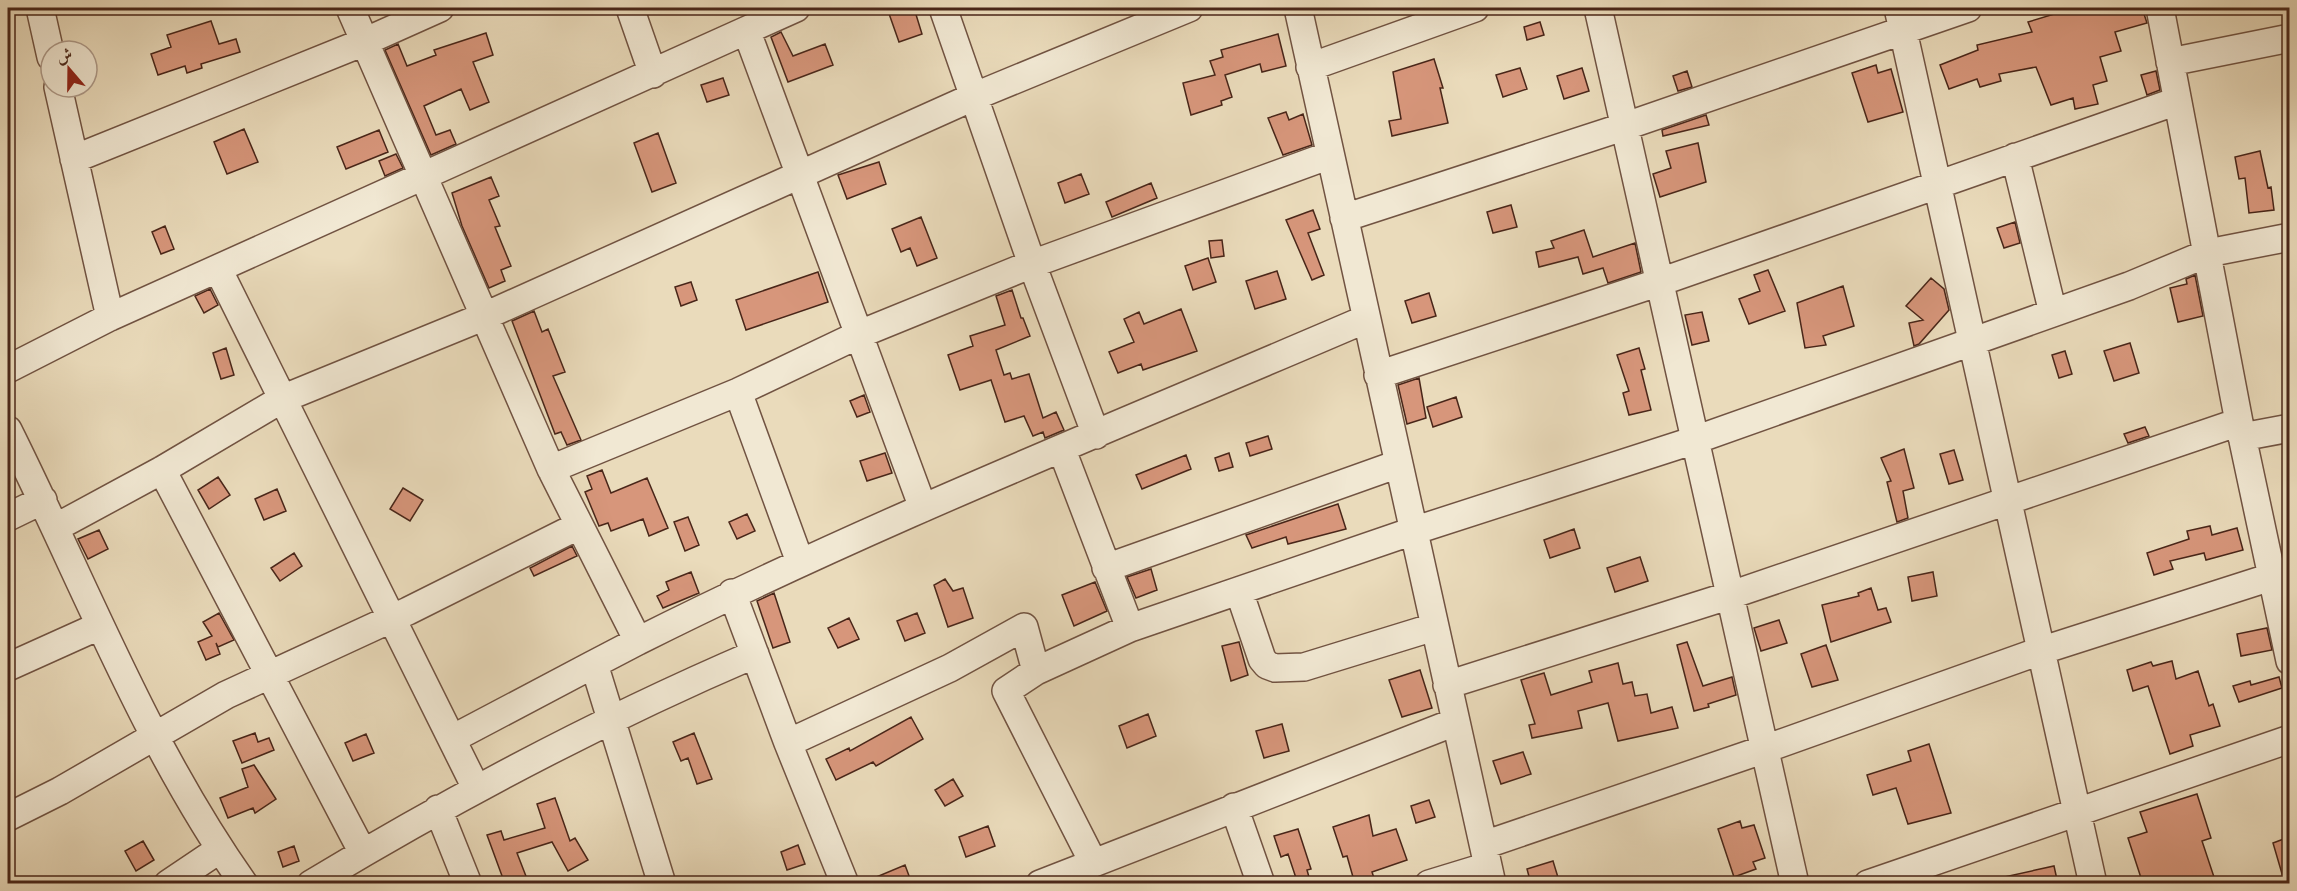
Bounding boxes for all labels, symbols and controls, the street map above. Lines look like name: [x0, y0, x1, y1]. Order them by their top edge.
north arrow: [39, 39, 99, 99]
text: ش: [54, 45, 75, 69]

